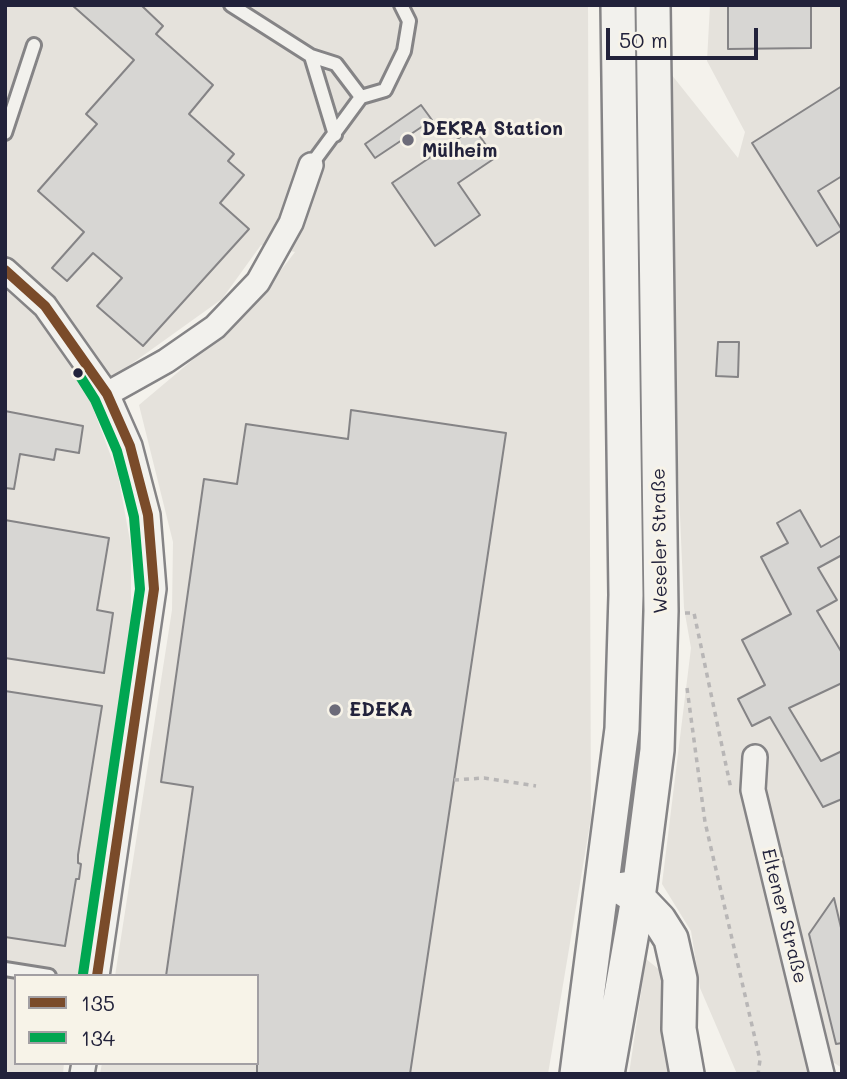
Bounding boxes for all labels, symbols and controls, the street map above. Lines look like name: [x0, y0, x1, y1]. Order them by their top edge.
scale bar: [609, 14, 761, 58]
text: 50 m: [619, 26, 668, 53]
place label: DEKRA Station Mülheim: [422, 118, 563, 162]
marker: DEKRA Station Mülheim: [400, 132, 416, 148]
unlabelled marker: [71, 366, 85, 380]
street label: Weseler Straße: [647, 468, 673, 614]
place label: EDEKA: [349, 699, 413, 721]
marker: EDEKA: [327, 702, 343, 718]
street label: Eltener Straße: [756, 846, 812, 986]
legend: [14, 974, 259, 1065]
text: 135: [81, 989, 115, 1016]
text: 134: [81, 1024, 115, 1051]

